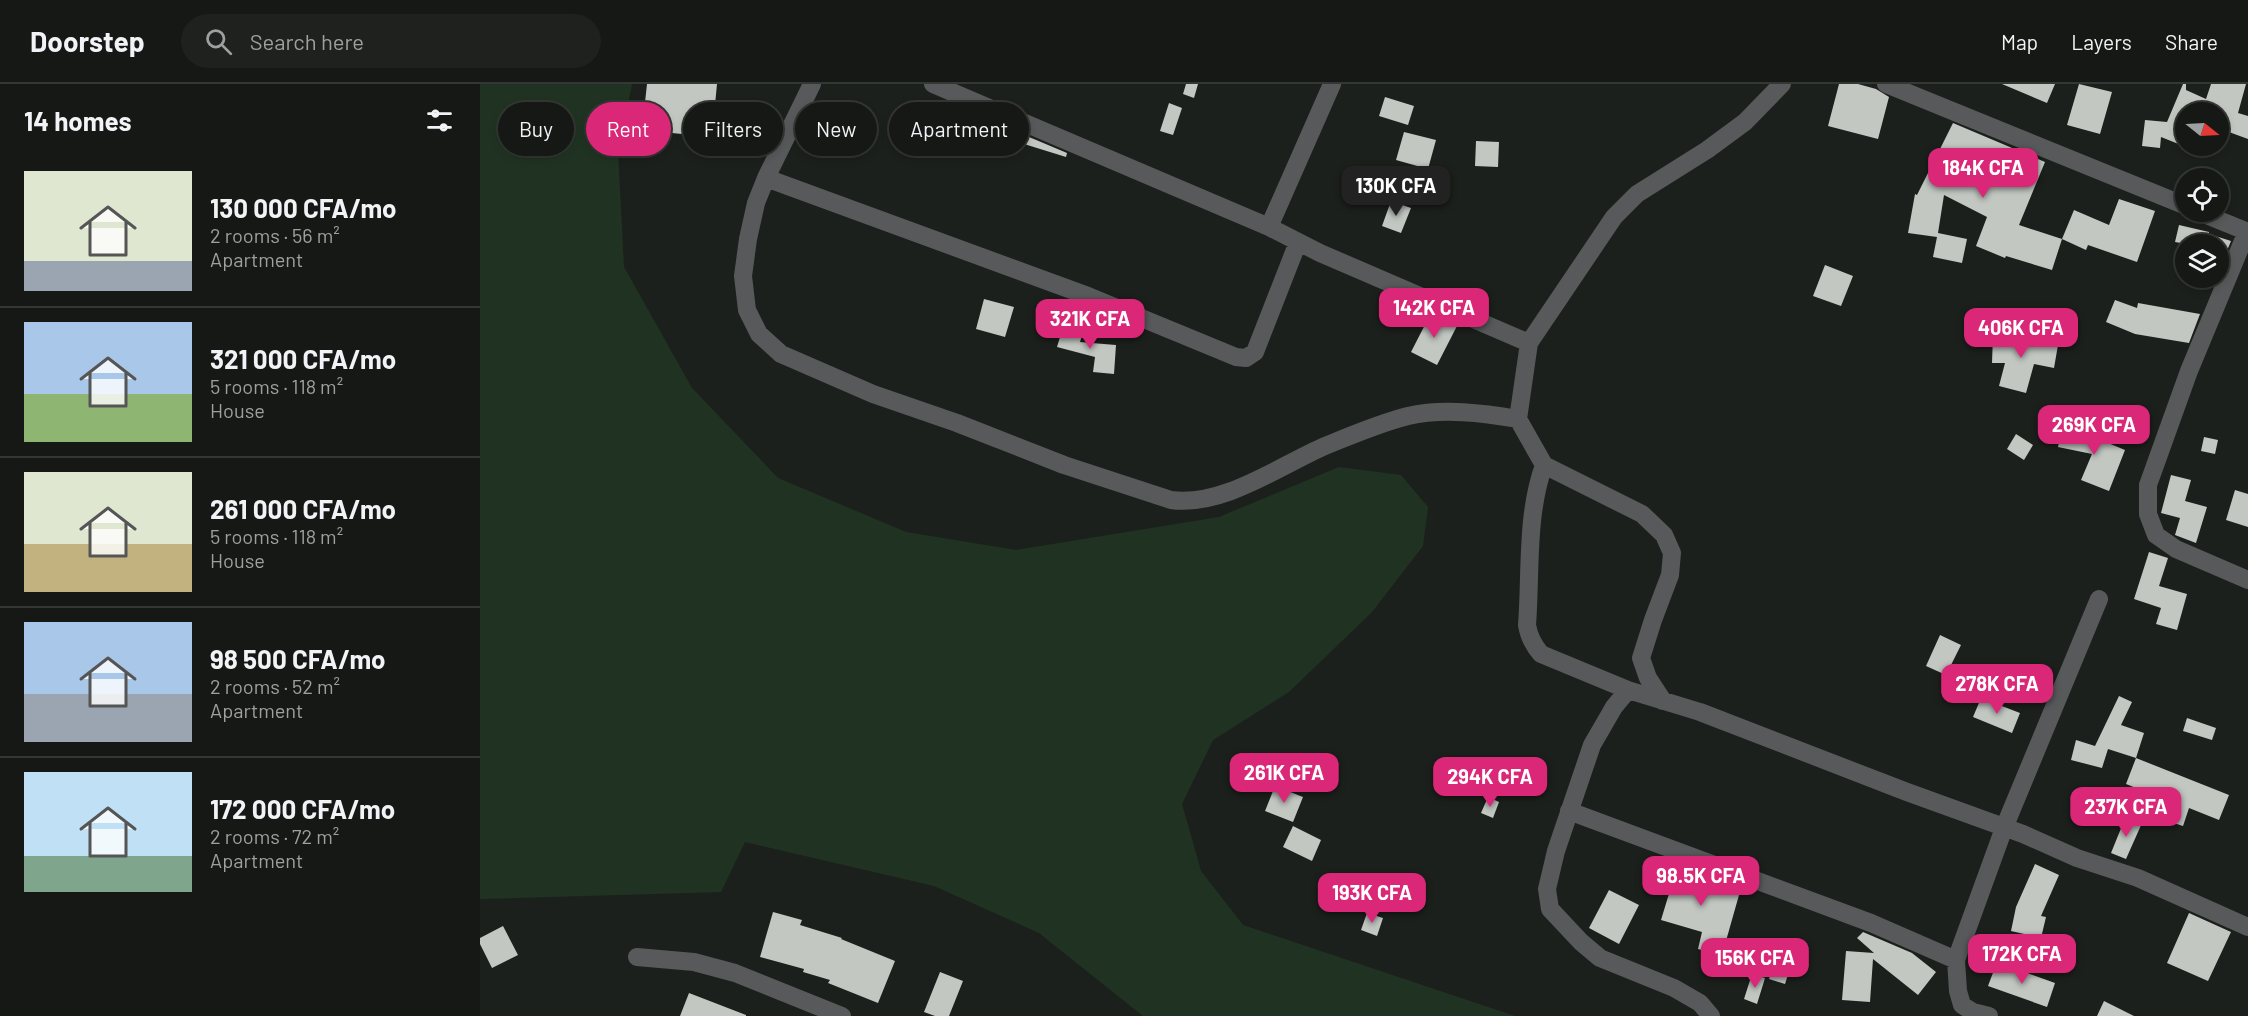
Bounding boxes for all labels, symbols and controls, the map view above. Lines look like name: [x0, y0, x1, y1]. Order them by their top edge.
search box: [181, 14, 601, 68]
text: Doorstep: [30, 24, 145, 58]
icon: search: [202, 25, 235, 58]
text: Search here: [250, 28, 364, 54]
text: Map: [2001, 29, 2038, 54]
text: Layers: [2071, 29, 2132, 54]
text: Share: [2165, 29, 2218, 54]
chip: Buy: [498, 102, 574, 156]
chip: Rent: [586, 102, 671, 156]
chip: Filters: [683, 102, 783, 156]
chip: New: [795, 102, 877, 156]
chip: Apartment: [889, 102, 1029, 156]
north arrow: [2175, 102, 2229, 156]
map controls: [2175, 102, 2229, 288]
icon: filters: [423, 104, 456, 137]
text: 14 homes: [24, 105, 131, 136]
pin: 184K CFA: [1921, 148, 2045, 199]
text: 184K CFA: [1942, 155, 2024, 179]
pin: 130K CFA: [1334, 166, 1458, 217]
button: locate: [2175, 168, 2229, 222]
text: 130K CFA: [1355, 173, 1437, 197]
text: 130 000 CFA/mo: [210, 192, 397, 223]
icon: home: [72, 195, 144, 267]
text: 2 rooms · 56 m²: [210, 223, 340, 247]
button: layers: [2175, 234, 2229, 288]
text: Apartment: [210, 247, 303, 271]
pin: 142K CFA: [1372, 288, 1496, 339]
text: 142K CFA: [1393, 295, 1475, 319]
pin: 321K CFA: [1028, 299, 1152, 350]
text: 321K CFA: [1050, 306, 1130, 330]
pin: 406K CFA: [1959, 308, 2083, 359]
text: 406K CFA: [1978, 315, 2064, 339]
text: 321 000 CFA/mo: [210, 343, 396, 374]
icon: home: [72, 346, 144, 418]
text: 5 rooms · 118 m²: [210, 374, 343, 398]
text: House: [210, 398, 265, 422]
pin: 269K CFA: [2032, 405, 2156, 456]
text: 269K CFA: [2052, 412, 2136, 436]
text: 261 000 CFA/mo: [210, 493, 396, 524]
icon: home: [72, 496, 144, 568]
text: 5 rooms · 118 m²: [210, 524, 343, 548]
text: House: [210, 548, 265, 572]
text: 98 500 CFA/mo: [210, 643, 386, 674]
icon: home: [72, 646, 144, 718]
pin: 278K CFA: [1935, 664, 2059, 715]
text: 278K CFA: [1955, 671, 2039, 695]
text: 2 rooms · 52 m²: [210, 674, 340, 698]
text: Apartment: [210, 698, 303, 722]
pin: 261K CFA: [1222, 753, 1346, 804]
pin: 294K CFA: [1428, 757, 1552, 808]
text: 261K CFA: [1244, 760, 1324, 784]
text: 294K CFA: [1447, 764, 1533, 788]
pin: 237K CFA: [2064, 787, 2188, 838]
text: 172 000 CFA/mo: [210, 793, 395, 824]
text: 237K CFA: [2084, 794, 2168, 818]
icon: home: [72, 796, 144, 868]
text: 2 rooms · 72 m²: [210, 824, 339, 848]
text: Apartment: [210, 848, 303, 872]
pin: 98.5K CFA: [1632, 856, 1770, 907]
text: 98.5K CFA: [1656, 863, 1746, 887]
pin: 193K CFA: [1310, 873, 1434, 924]
text: 193K CFA: [1332, 880, 1412, 904]
pin: 172K CFA: [1960, 934, 2084, 985]
pin: 156K CFA: [1693, 938, 1817, 989]
text: 172K CFA: [1982, 941, 2062, 965]
text: 156K CFA: [1715, 945, 1795, 969]

